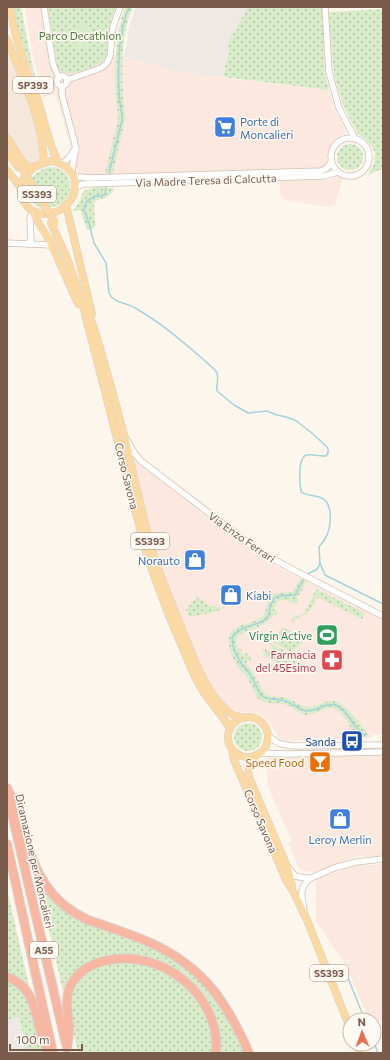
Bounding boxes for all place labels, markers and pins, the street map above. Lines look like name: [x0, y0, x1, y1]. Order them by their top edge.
supermarket icon: Porte di Moncalieri: [212, 114, 238, 140]
place label: Porte di Moncalieri: [240, 115, 293, 141]
shop icon: Norauto: [182, 547, 208, 573]
place label: Norauto: [138, 554, 180, 567]
shop icon: Kiabi: [218, 582, 244, 608]
place label: Kiabi: [246, 589, 271, 602]
sports icon: Virgin Active: [314, 622, 340, 648]
place label: Virgin Active: [249, 629, 312, 642]
pharmacy icon: Farmacia del 45Esimo: [319, 647, 345, 673]
place label: Farmacia del 45Esimo: [256, 648, 316, 674]
bus stop icon: Sanda: [339, 728, 365, 754]
place label: Sanda: [305, 735, 336, 748]
bar icon: Speed Food: [307, 749, 333, 775]
place label: Speed Food: [245, 756, 304, 769]
shop icon: Leroy Merlin: [327, 806, 353, 832]
place label: Leroy Merlin: [308, 833, 372, 846]

